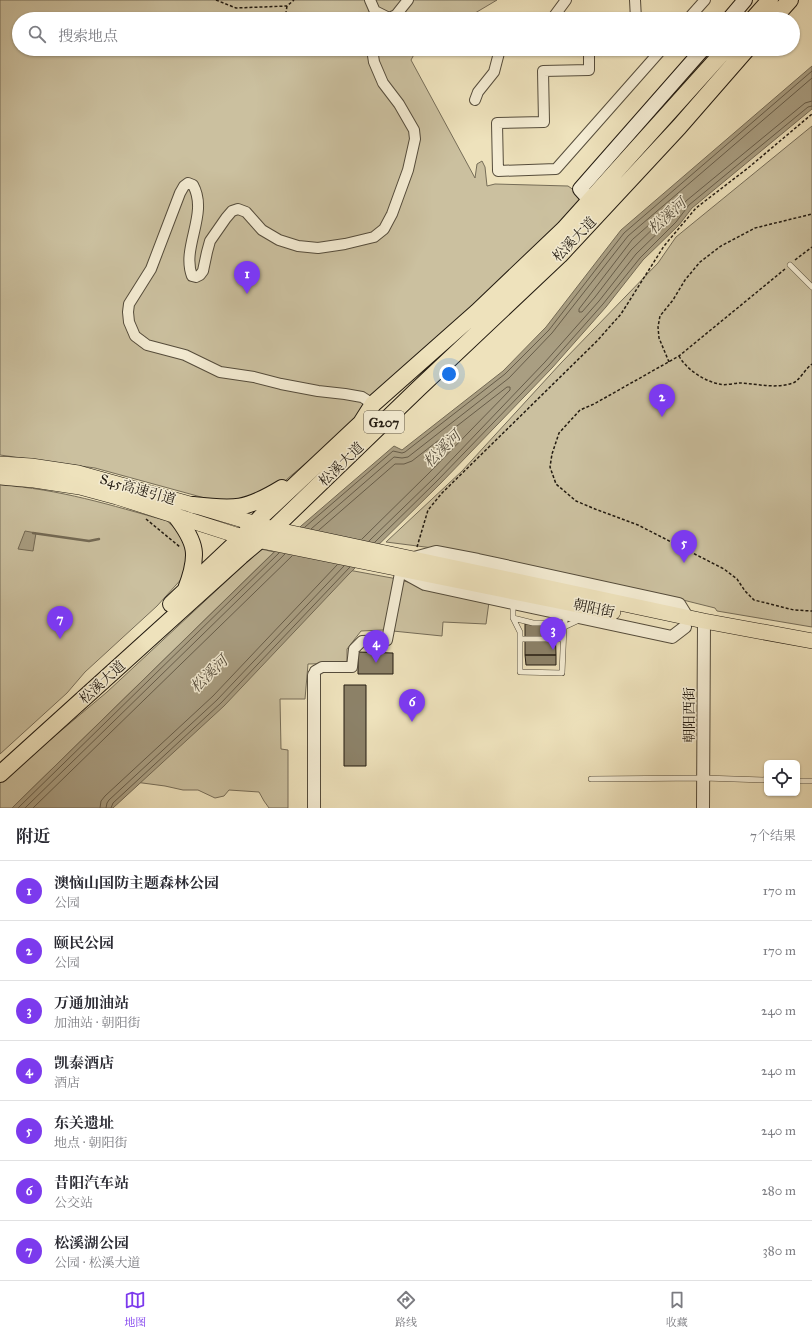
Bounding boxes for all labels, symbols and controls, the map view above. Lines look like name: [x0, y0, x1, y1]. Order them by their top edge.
search box: [12, 12, 800, 56]
icon: search: [26, 23, 48, 45]
text: 搜索地点: [58, 27, 118, 45]
water label: 松溪河: [644, 192, 692, 238]
street label: 松溪大道: [549, 213, 600, 265]
pin: 1: [234, 261, 260, 294]
your location: [439, 364, 459, 384]
pin: 2: [649, 384, 675, 417]
road number: G207: [364, 411, 404, 433]
water label: 松溪河: [420, 425, 467, 471]
street label: 松溪大道: [315, 439, 367, 490]
street label: S45高速引道: [98, 471, 178, 508]
pin: 5: [671, 530, 697, 563]
street label: 朝阳街: [572, 596, 616, 621]
pin: 7: [47, 606, 73, 639]
pin: 3: [540, 617, 566, 650]
pin: 4: [363, 630, 389, 663]
water label: 松溪河: [187, 650, 234, 696]
street label: 松溪大道: [76, 657, 129, 707]
street label: 朝阳西街: [681, 687, 698, 743]
pin: 6: [399, 689, 425, 722]
map controls: [764, 760, 800, 796]
button: locate: [764, 760, 800, 796]
text: 附近: [16, 826, 50, 847]
text: 7个结果: [750, 828, 796, 844]
text: 澳恼山国防主题森林公园: [54, 874, 219, 892]
text: 1: [26, 883, 32, 899]
text: 170 m: [763, 883, 796, 899]
text: 公园: [54, 895, 80, 911]
text: 颐民公园: [54, 934, 114, 952]
text: 2: [26, 943, 32, 959]
text: 170 m: [763, 943, 796, 959]
text: 公园: [54, 955, 80, 971]
text: 万通加油站: [54, 994, 129, 1012]
text: 3: [26, 1003, 32, 1019]
text: 240 m: [761, 1003, 796, 1019]
text: 加油站 · 朝阳街: [54, 1015, 140, 1031]
text: 凯泰酒店: [54, 1054, 114, 1072]
text: 4: [25, 1063, 33, 1079]
text: 240 m: [761, 1063, 796, 1079]
text: 酒店: [54, 1075, 80, 1091]
text: 东关遗址: [54, 1114, 114, 1132]
text: 5: [26, 1123, 32, 1139]
text: 240 m: [761, 1123, 796, 1139]
text: 地点 · 朝阳街: [54, 1135, 127, 1151]
text: 昔阳汽车站: [54, 1174, 129, 1192]
text: 6: [26, 1183, 32, 1199]
text: 280 m: [761, 1183, 796, 1199]
text: 公交站: [54, 1195, 93, 1211]
text: 松溪湖公园: [54, 1234, 129, 1252]
text: 7: [26, 1243, 32, 1259]
text: 380 m: [763, 1243, 796, 1259]
text: 公园 · 松溪大道: [54, 1255, 140, 1271]
tab: 地图: [124, 1289, 146, 1329]
tab: 路线: [395, 1289, 417, 1329]
tab: 收藏: [666, 1289, 688, 1329]

